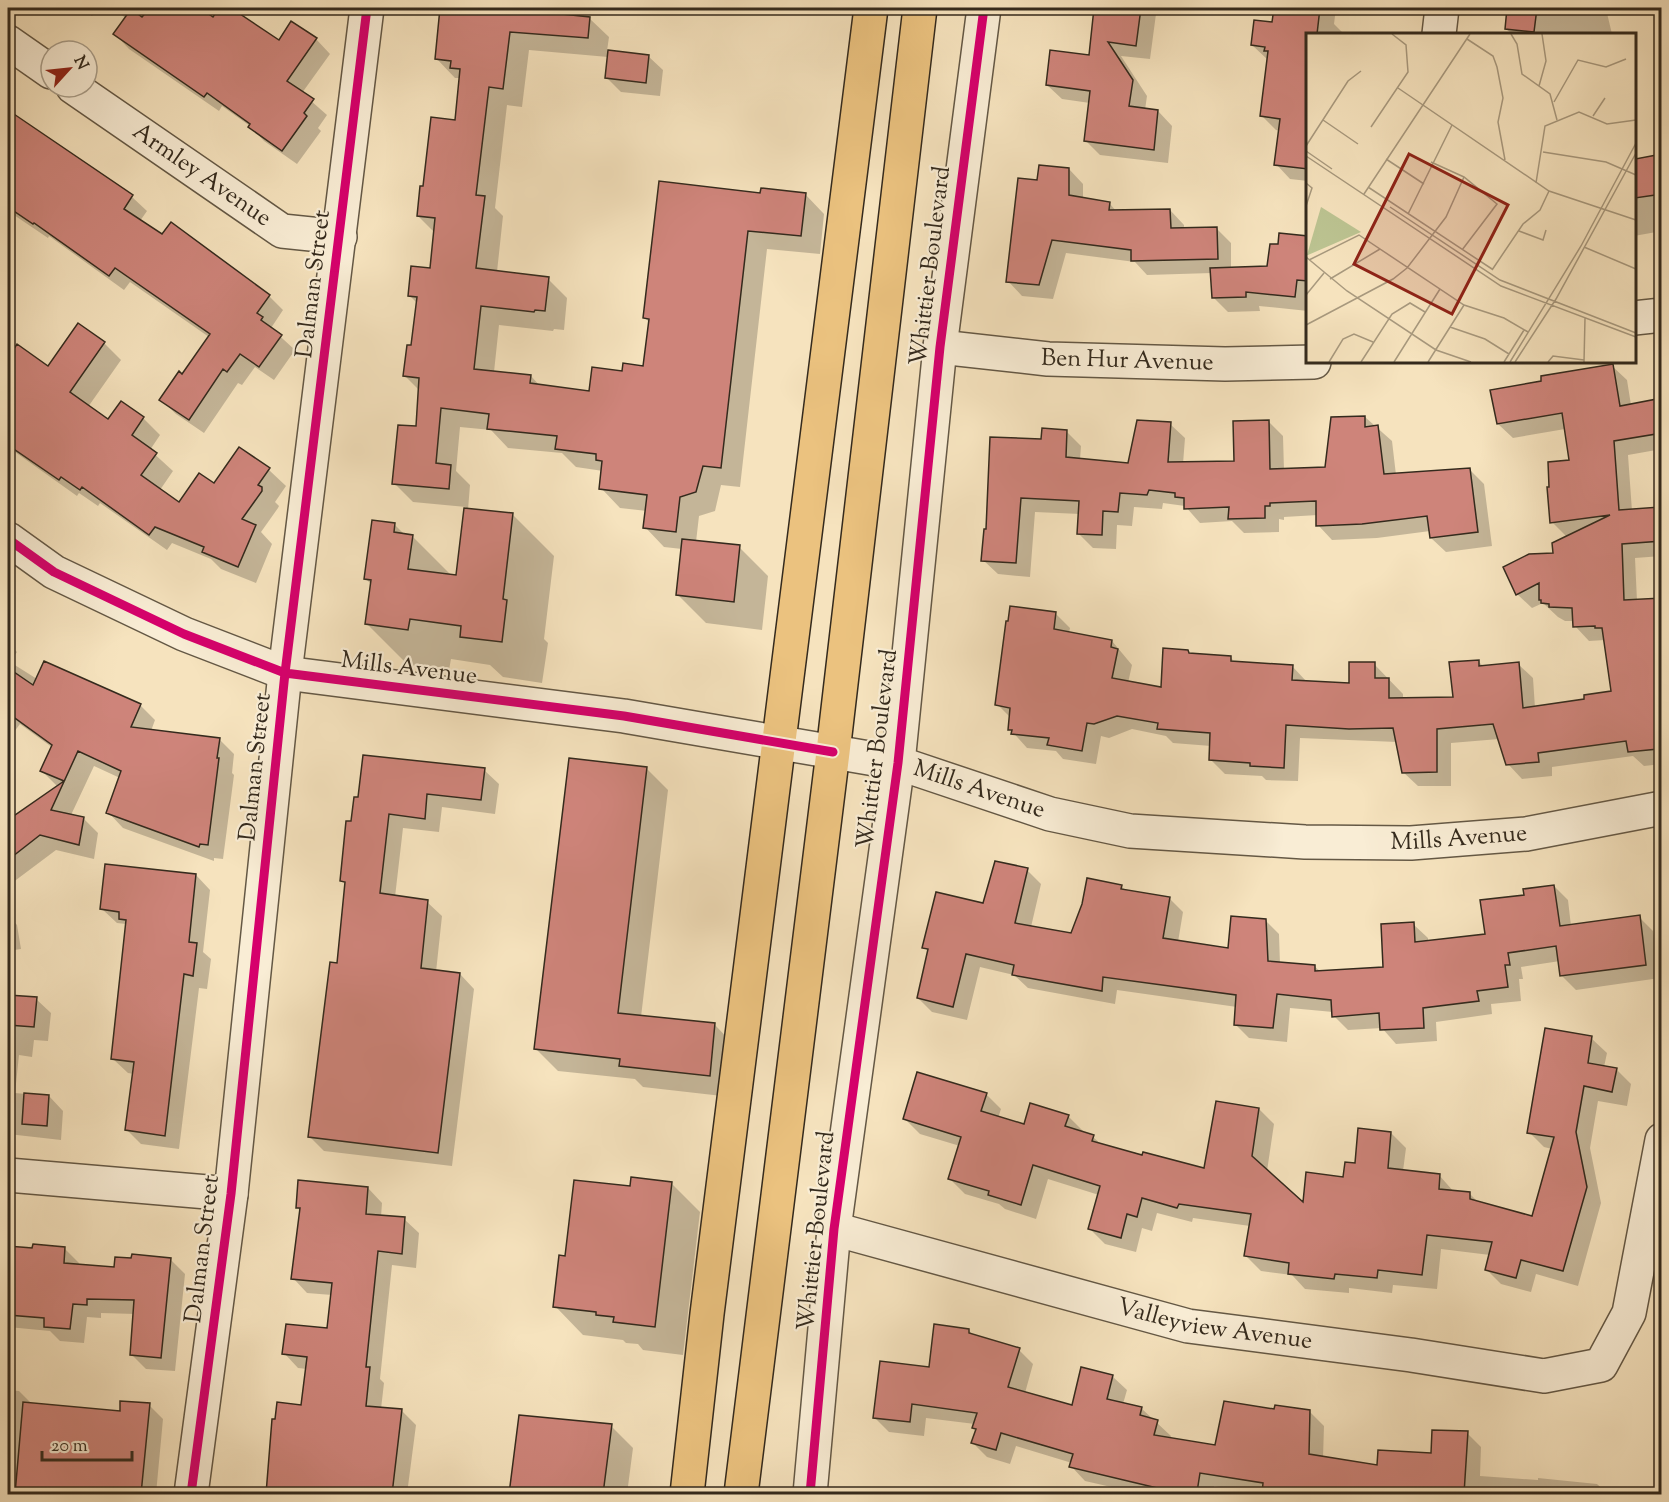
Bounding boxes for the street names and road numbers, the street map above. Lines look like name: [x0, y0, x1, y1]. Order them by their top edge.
street label: Armley Avenue: [125, 115, 278, 236]
street label: Whittier Boulevard: [902, 164, 960, 368]
street label: Dalman Street: [288, 208, 340, 360]
street label: Ben Hur Avenue: [1040, 342, 1214, 381]
street label: Mills Avenue: [339, 644, 479, 694]
street label: Whittier Boulevard: [849, 647, 907, 851]
street label: Dalman Street: [231, 691, 281, 843]
street label: Mills Avenue: [909, 752, 1049, 828]
street label: Mills Avenue: [1390, 817, 1528, 860]
street label: Whittier Boulevard: [790, 1129, 844, 1333]
street label: Dalman Street: [177, 1173, 229, 1325]
street label: Valleyview Avenue: [1113, 1290, 1314, 1359]

